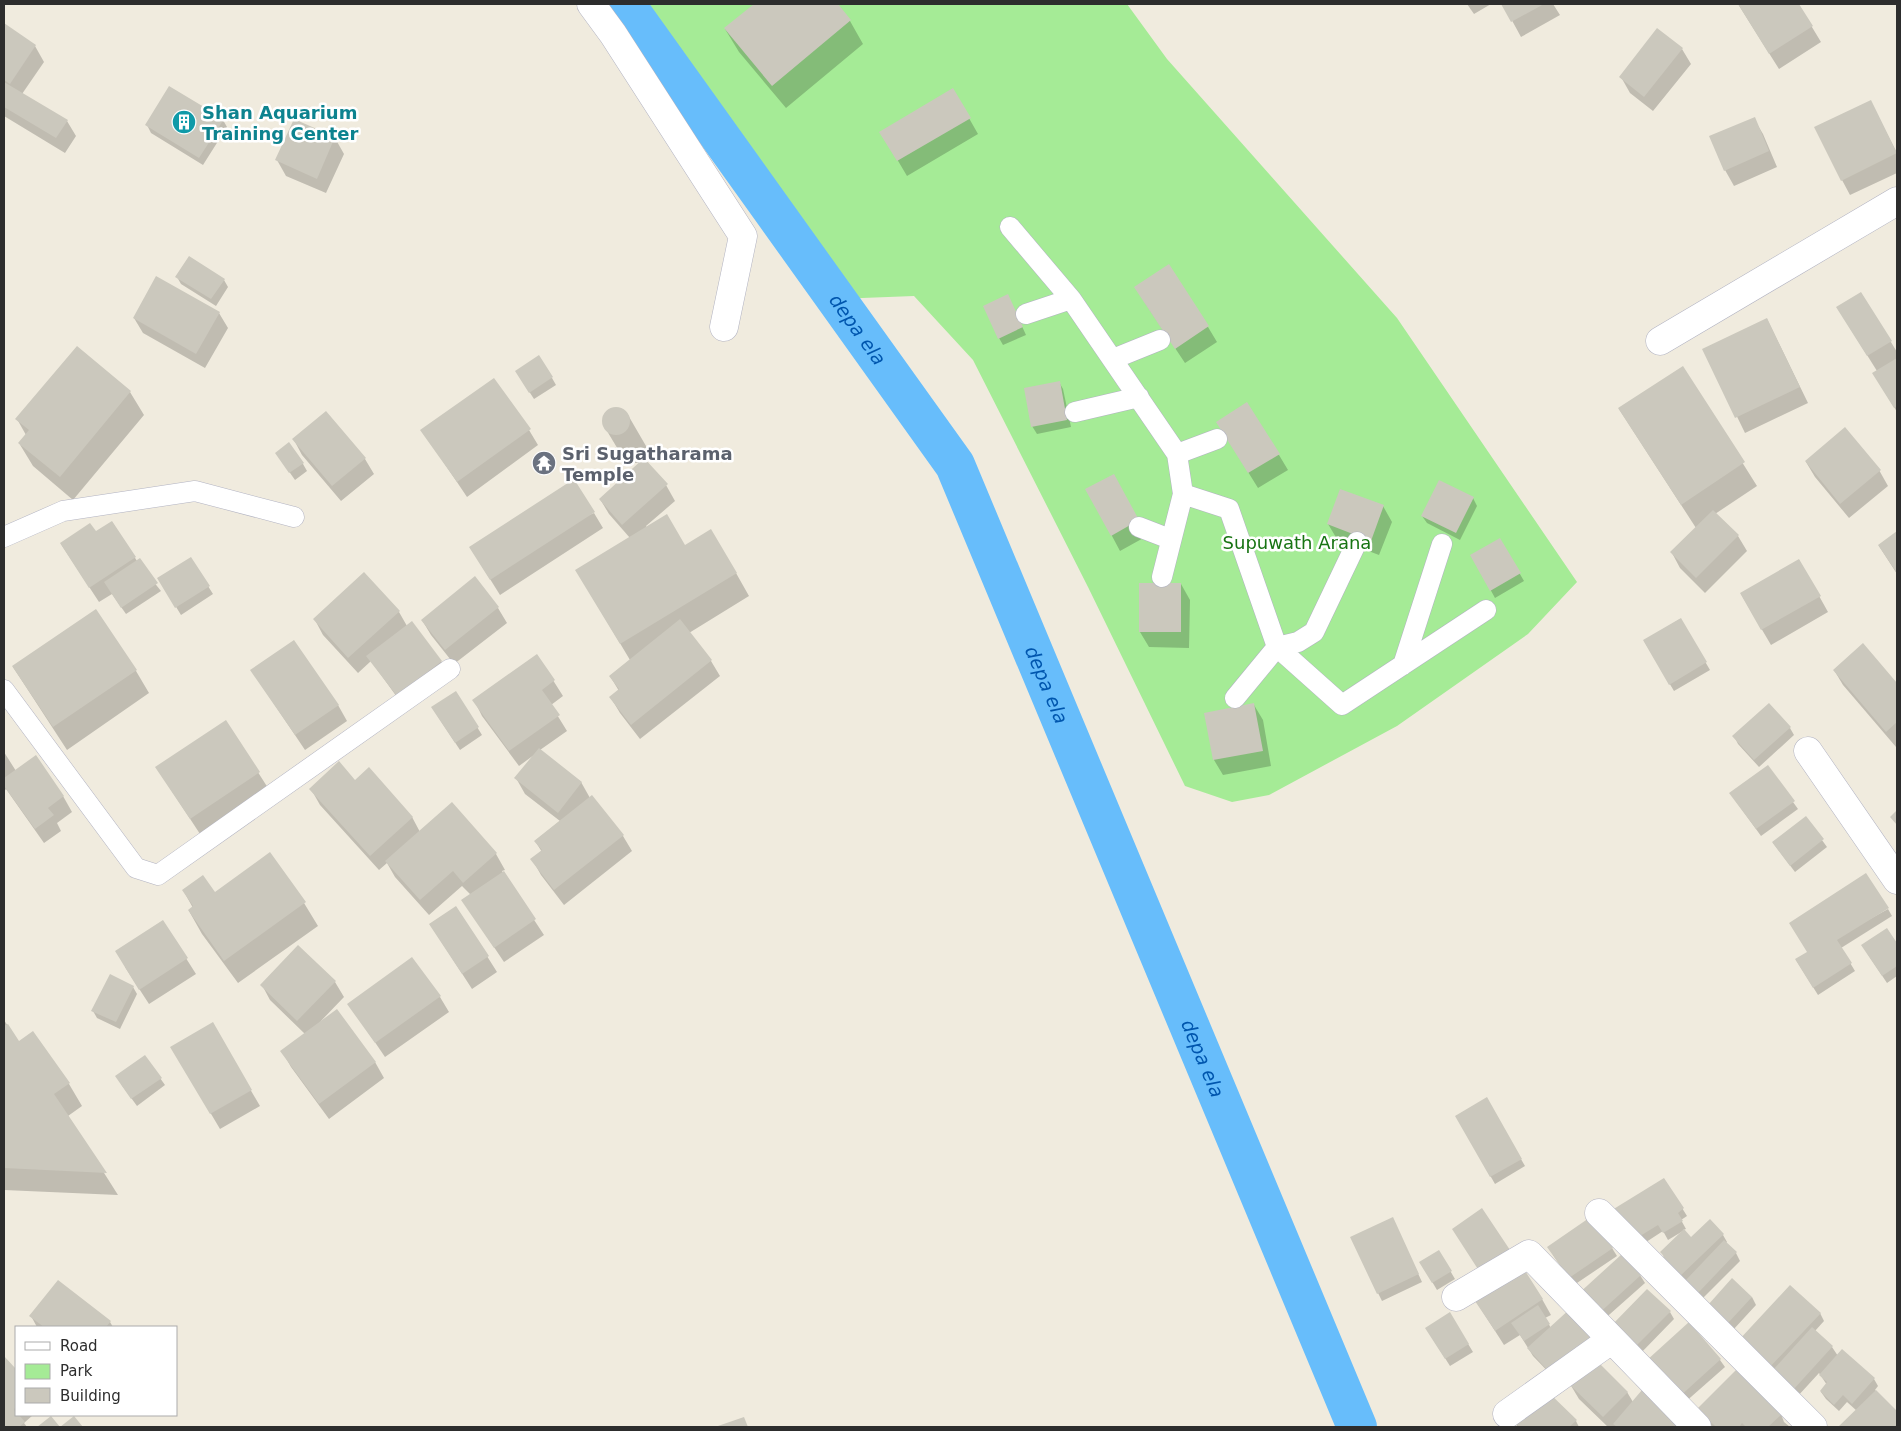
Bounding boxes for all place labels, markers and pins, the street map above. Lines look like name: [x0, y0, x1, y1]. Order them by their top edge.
place label: Shan Aquarium Training Center: [202, 102, 358, 144]
building icon: Shan Aquarium Training Center: [171, 109, 197, 135]
place label: Sri Sugatharama Temple: [562, 443, 733, 485]
temple icon: Sri Sugatharama Temple: [531, 450, 557, 476]

